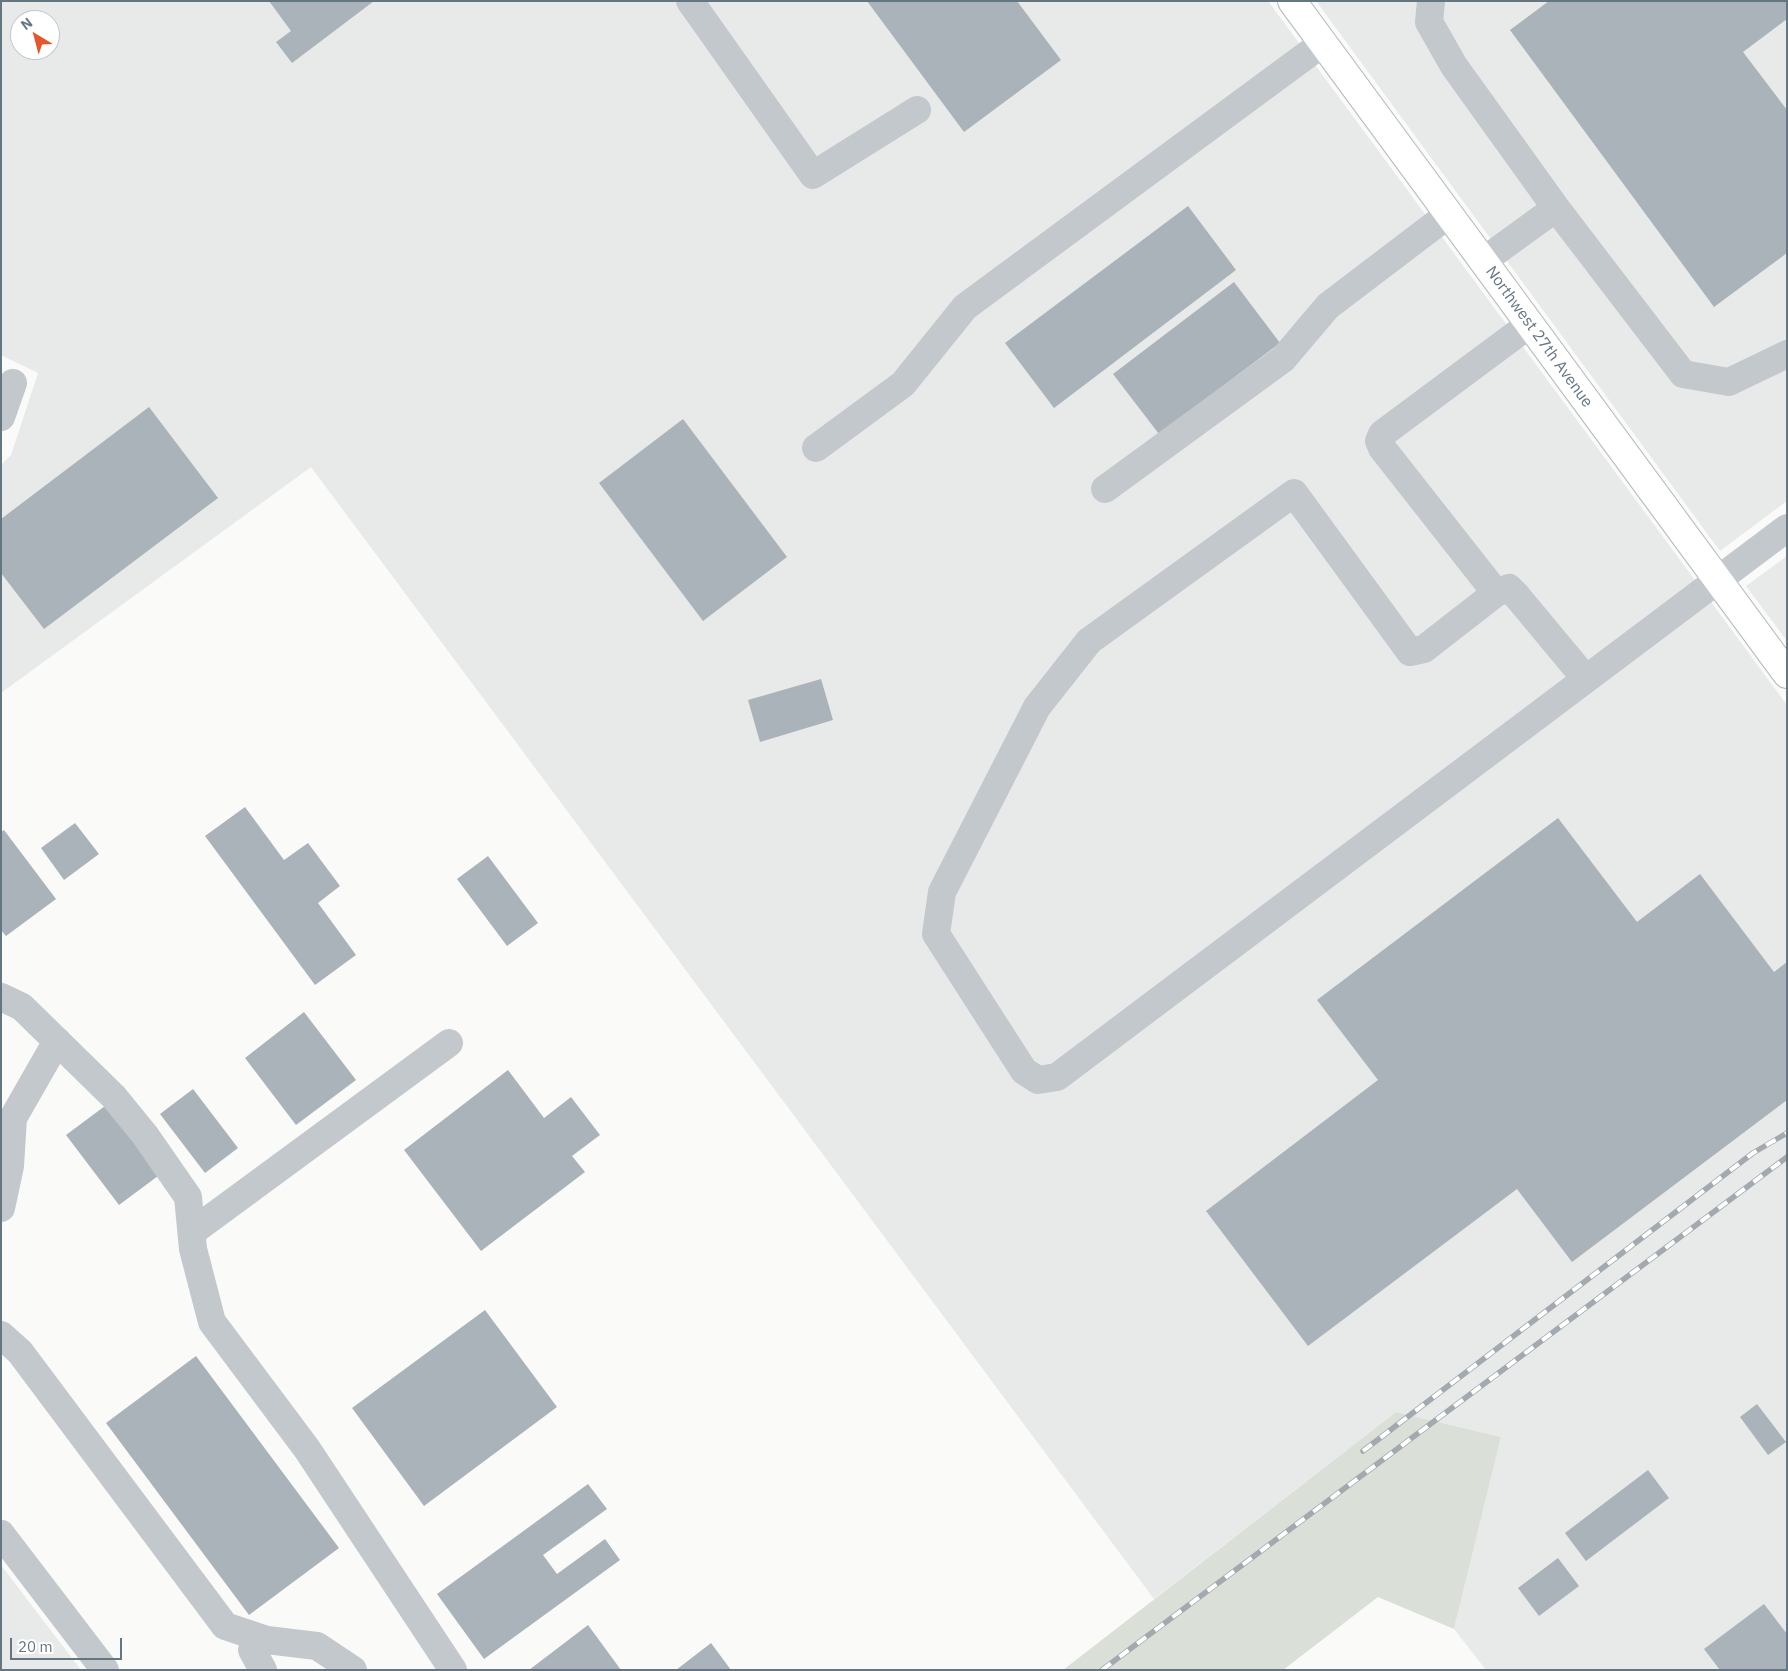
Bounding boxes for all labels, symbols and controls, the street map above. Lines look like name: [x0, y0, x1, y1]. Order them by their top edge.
north arrow: [10, 10, 60, 60]
text: N: [17, 14, 36, 34]
street label: Northwest 27th Avenue: [1481, 263, 1597, 411]
scale bar: [12, 1628, 125, 1660]
text: 20 m: [18, 1637, 53, 1656]

